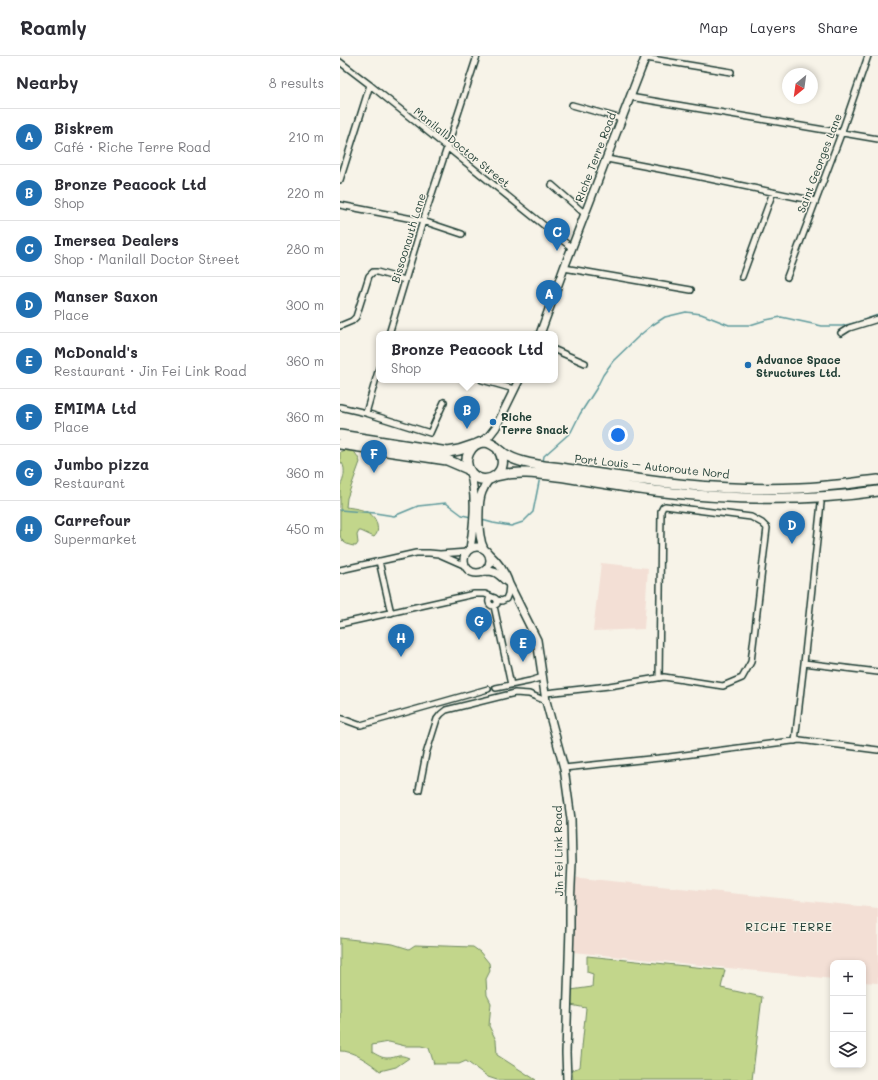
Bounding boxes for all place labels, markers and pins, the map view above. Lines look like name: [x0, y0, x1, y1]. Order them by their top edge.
pin: C: [544, 218, 570, 251]
pin: A: [536, 280, 562, 313]
place label: Advance Space Structures Ltd.: [756, 352, 841, 380]
marker: Advance Space Structures Ltd.: [743, 360, 753, 370]
pin: B: [454, 396, 480, 429]
place label: Riche Terre Snack: [501, 409, 569, 437]
marker: Riche Terre Snack: [488, 417, 498, 427]
pin: F: [361, 440, 387, 473]
pin: D: [779, 511, 805, 544]
pin: G: [466, 607, 492, 640]
pin: H: [388, 624, 414, 657]
pin: E: [510, 629, 536, 662]

